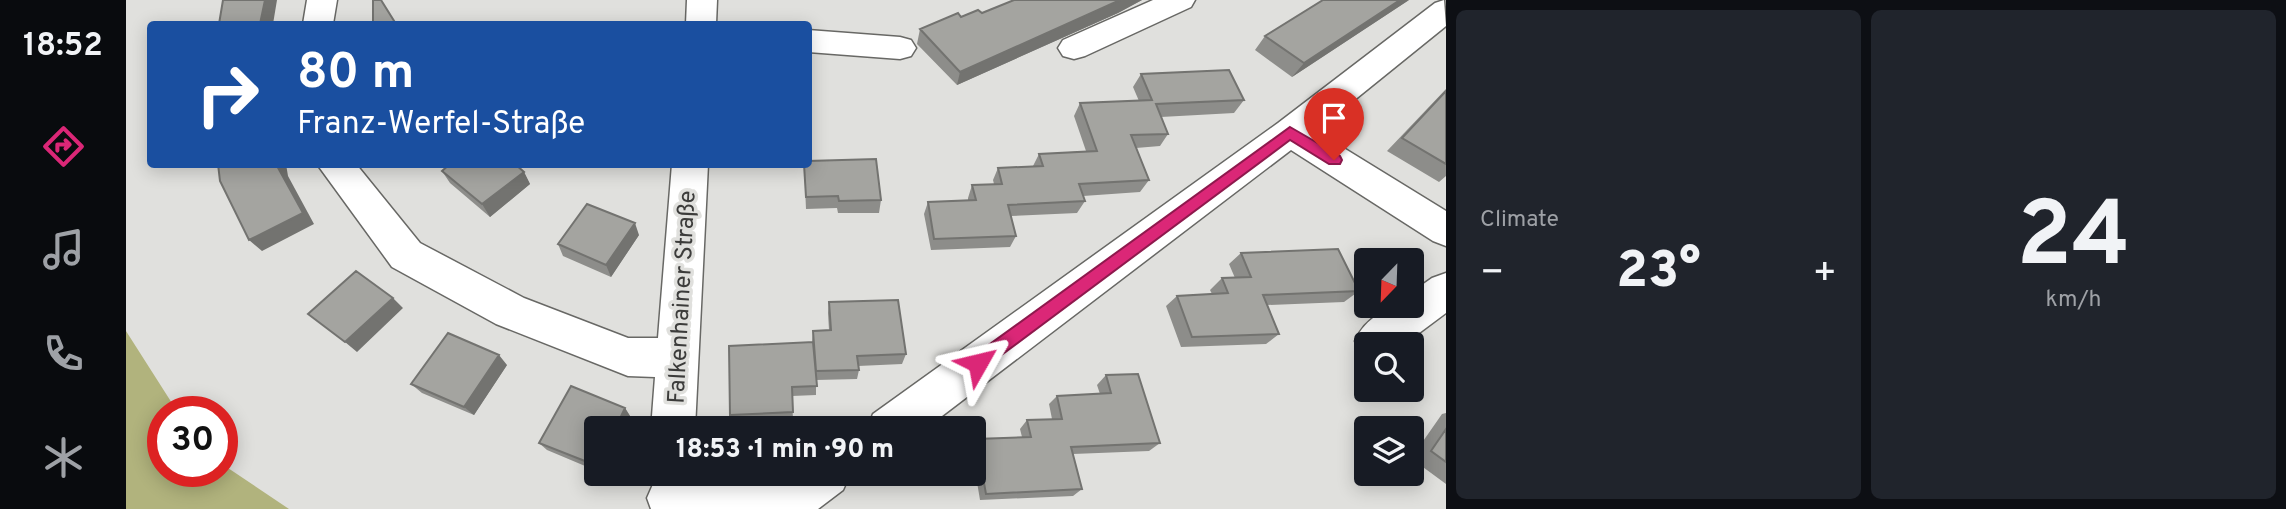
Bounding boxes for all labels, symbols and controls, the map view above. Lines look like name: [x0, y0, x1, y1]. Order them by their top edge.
text: 18:52: [23, 27, 103, 67]
text: 80 m: [297, 44, 414, 106]
icon: right: [182, 49, 273, 140]
pin: [1304, 88, 1364, 160]
icon: arrive: [1315, 99, 1353, 137]
text: Franz-Werfel-Straße: [297, 105, 585, 145]
icon: directions: [39, 122, 88, 171]
text: 24: [2016, 183, 2131, 298]
street label: Falkenhainer Straße: [662, 190, 704, 404]
text: Climate: [1480, 206, 1559, 235]
icon: music: [39, 225, 88, 274]
text: 23°: [1616, 240, 1701, 306]
north arrow: [1354, 248, 1424, 318]
map controls: [1354, 248, 1424, 486]
text: −: [1480, 250, 1505, 299]
text: +: [1812, 250, 1837, 299]
text: km/h: [2046, 286, 2101, 315]
position arrow: [941, 326, 1015, 400]
icon: phone: [39, 329, 88, 378]
button: search: [1354, 332, 1424, 402]
speed limit sign: 30: [147, 396, 238, 487]
button: layers: [1354, 416, 1424, 486]
icon: climate: [39, 433, 88, 482]
text: 18:53 · 1 min · 90 m: [676, 434, 894, 467]

